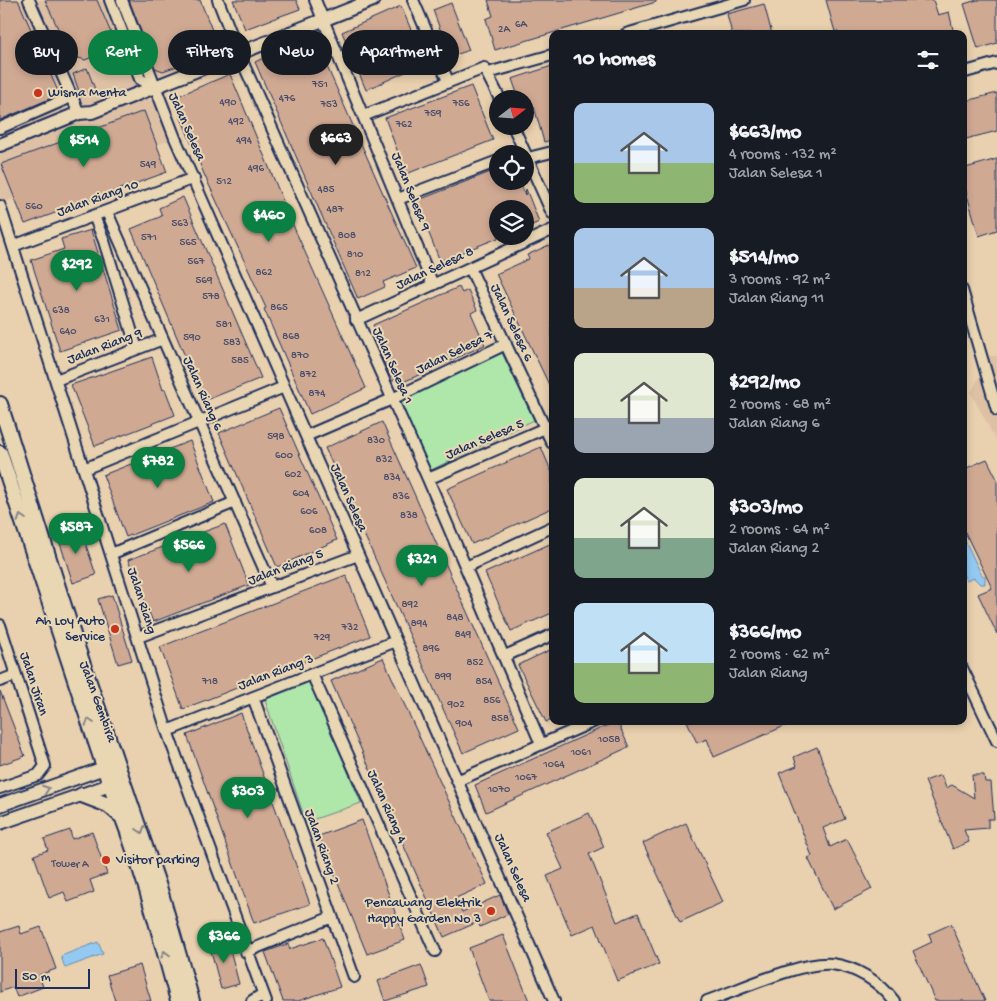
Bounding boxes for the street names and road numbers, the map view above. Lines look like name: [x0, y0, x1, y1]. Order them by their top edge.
street label: Jalan Selesa: [163, 90, 209, 165]
street label: Jalan Selesa 9: [387, 150, 433, 234]
street label: Jalan Riang 10: [55, 176, 141, 222]
street label: Jalan Selesa 8: [393, 243, 477, 294]
street label: Jalan Selesa 6: [486, 282, 537, 365]
street label: Jalan Riang 9: [65, 325, 145, 369]
street label: Jalan Selesa 1: [368, 325, 416, 407]
street label: Jalan Selesa 7: [414, 327, 497, 379]
street label: Jalan Riang 6: [178, 354, 226, 434]
street label: Jalan Selesa 5: [443, 416, 527, 464]
street label: Jalan Selesa: [325, 461, 371, 536]
street label: Jalan Riang 5: [246, 546, 326, 590]
street label: Jalan Riang: [122, 566, 160, 636]
street label: Jalan Jiran: [15, 650, 51, 718]
street label: Jalan Riang 3: [236, 651, 316, 695]
street label: Jalan Gembira: [74, 659, 120, 746]
street label: Jalan Riang 4: [362, 768, 410, 847]
street label: Jalan Riang 2: [300, 807, 343, 887]
street label: Jalan Selesa: [489, 831, 535, 906]

